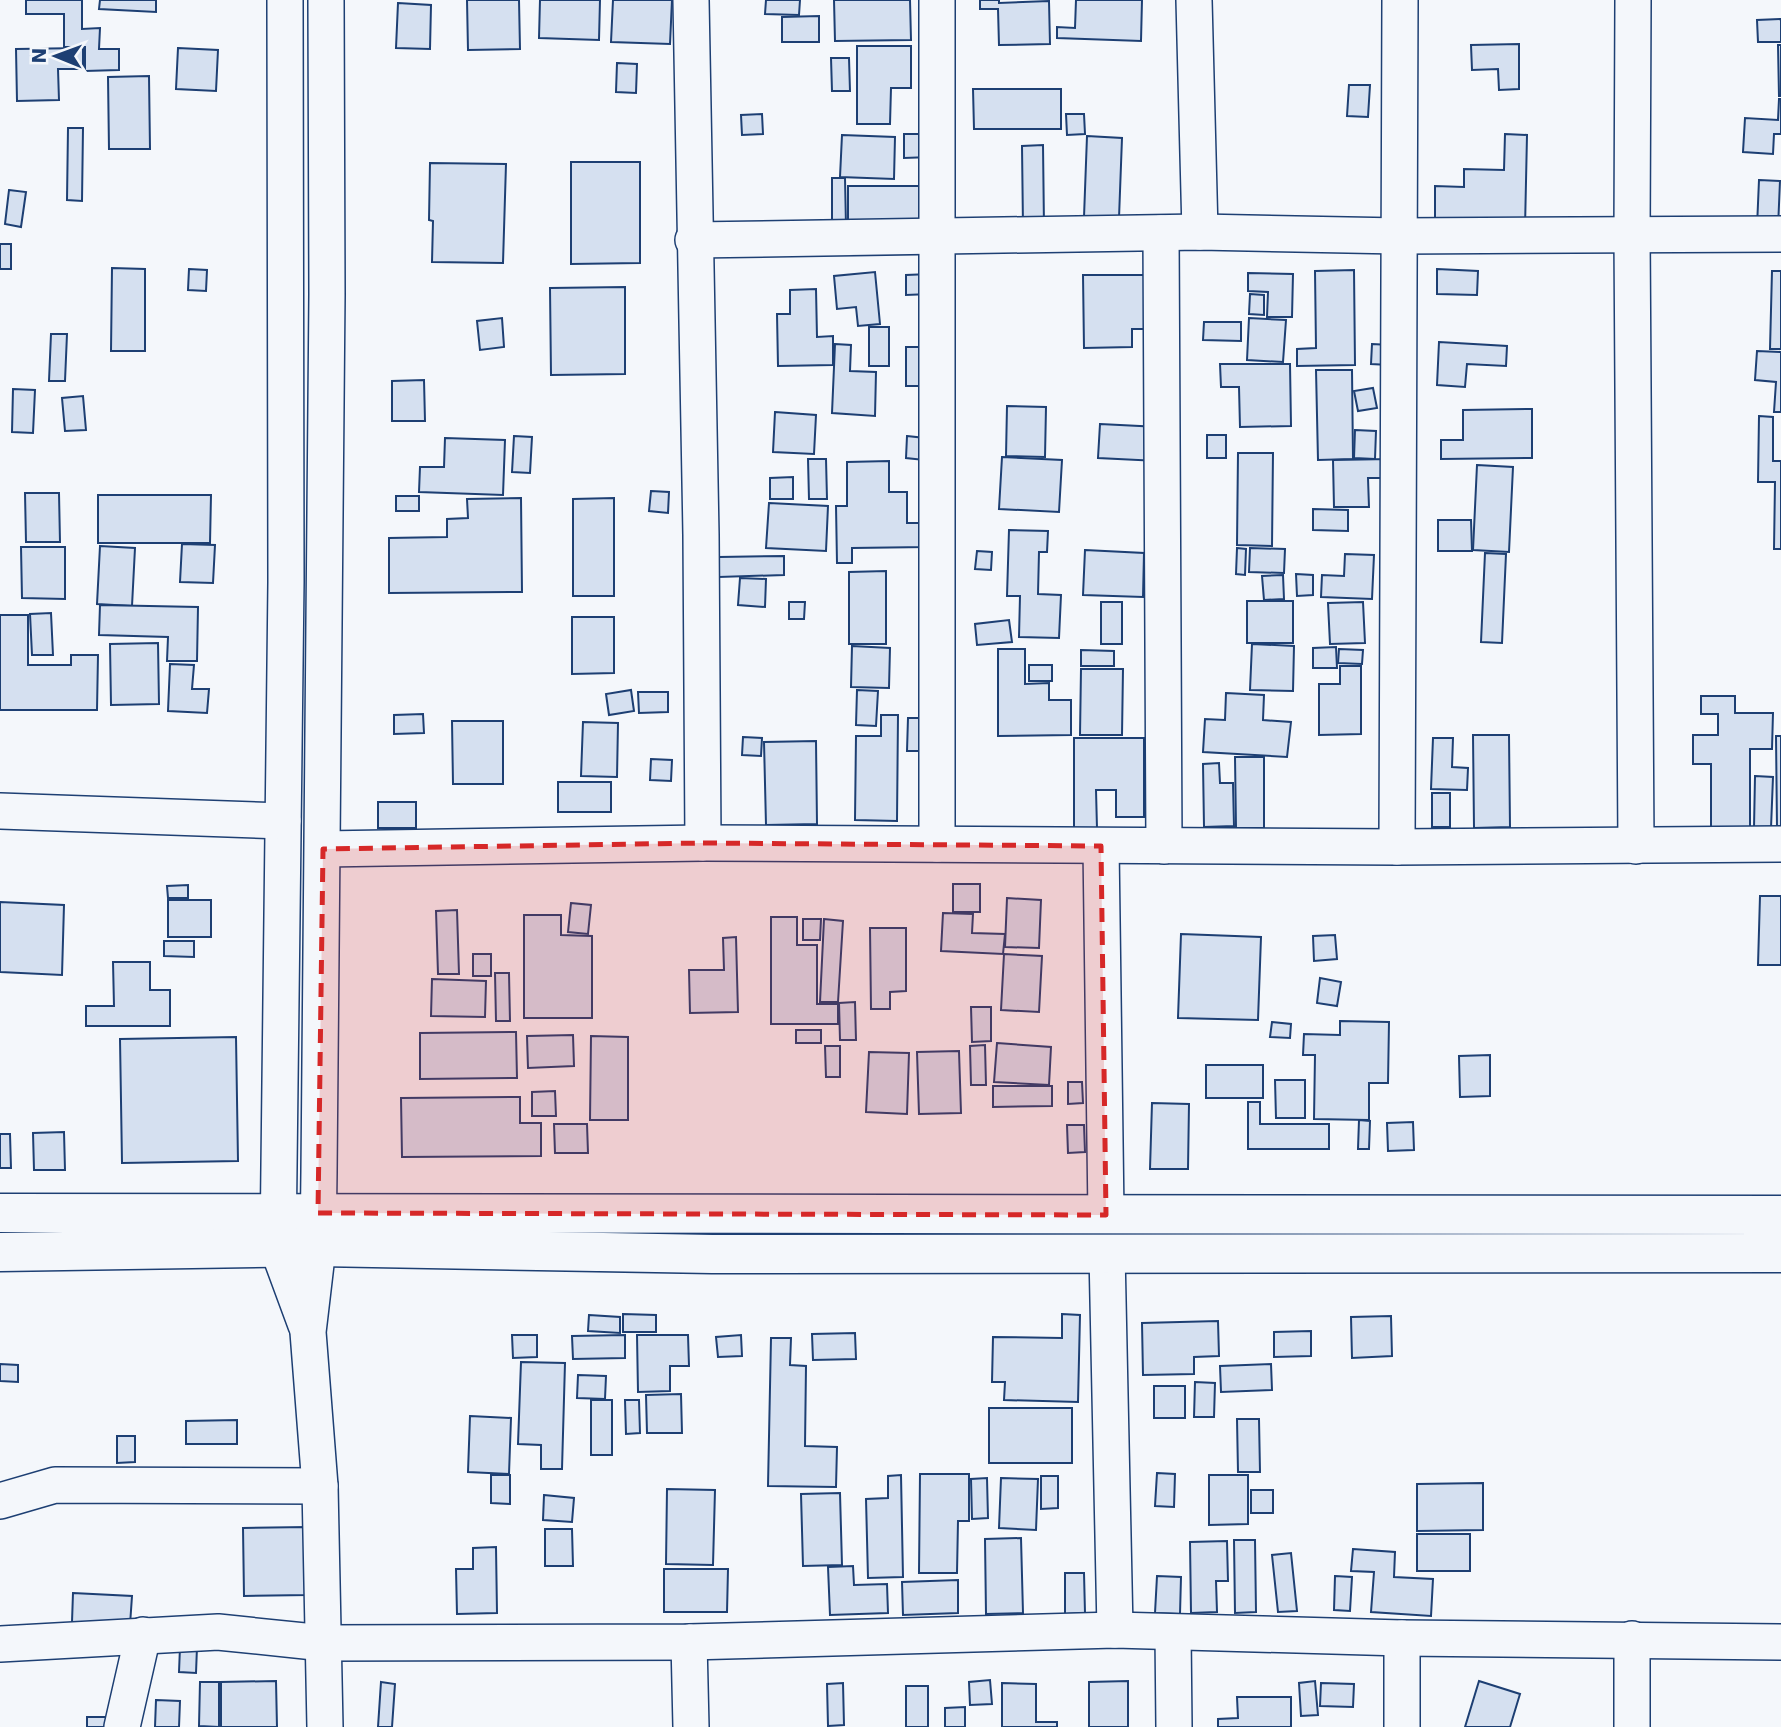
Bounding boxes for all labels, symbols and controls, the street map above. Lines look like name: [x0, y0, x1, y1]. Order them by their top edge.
north arrow: [21, 21, 91, 91]
text: N: [28, 48, 50, 64]

